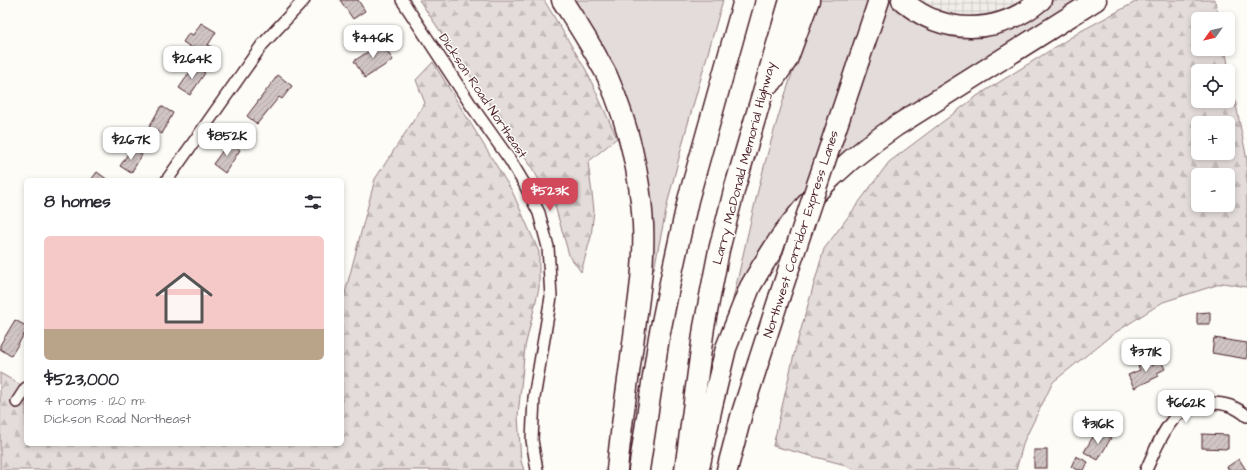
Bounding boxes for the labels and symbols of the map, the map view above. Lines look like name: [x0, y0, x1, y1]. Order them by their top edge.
north arrow: [1191, 12, 1235, 56]
pin: $446K: [345, 25, 401, 59]
street label: Dickson Road Northeast: [434, 30, 532, 163]
pin: $264K: [164, 46, 220, 80]
street label: Larry McDonald Memorial Highway: [708, 59, 781, 267]
pin: $852K: [199, 123, 255, 157]
pin: $267K: [103, 127, 159, 161]
street label: Northwest Corridor Express Lanes: [759, 127, 843, 340]
pin: $523K: [522, 178, 578, 212]
pin: $371K: [1118, 339, 1174, 373]
pin: $662K: [1158, 390, 1214, 424]
pin: $316K: [1070, 411, 1126, 445]

